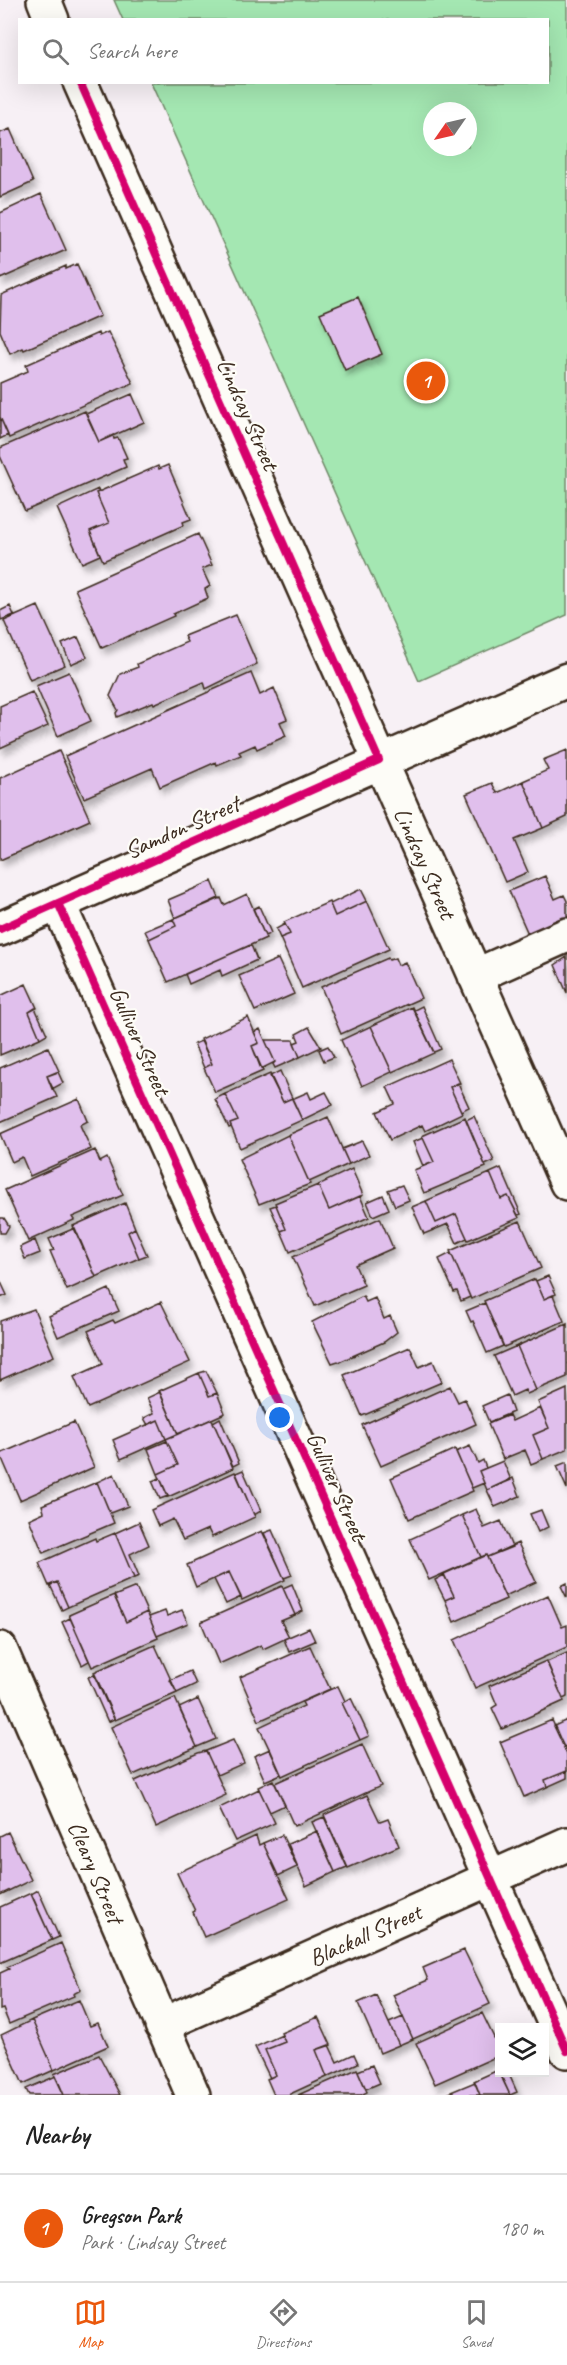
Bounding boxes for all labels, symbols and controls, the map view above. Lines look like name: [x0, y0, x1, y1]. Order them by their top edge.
search box: [18, 18, 549, 84]
icon: search: [39, 35, 72, 68]
text: Search here: [87, 37, 177, 65]
north arrow: [423, 102, 477, 156]
street label: Lindsay Street: [210, 354, 287, 476]
pin: 1: [406, 358, 446, 404]
street label: Samdon Street: [120, 787, 247, 866]
street label: Lindsay Street: [387, 803, 464, 925]
street label: Gulliver Street: [103, 982, 178, 1102]
your location: [265, 1403, 294, 1432]
street label: Gulliver Street: [300, 1427, 375, 1547]
street label: Cleary Street: [61, 1817, 132, 1930]
street label: Blackall Street: [304, 1896, 428, 1973]
map controls: [495, 2023, 549, 2077]
button: layers: [495, 2023, 549, 2077]
text: Nearby: [24, 2118, 89, 2151]
text: Gregson Park: [81, 2202, 181, 2230]
text: 1: [39, 2216, 48, 2241]
text: 180 m: [500, 2216, 543, 2241]
text: Park · Lindsay Street: [81, 2230, 225, 2255]
tab: Map: [74, 2296, 107, 2352]
tab: Directions: [256, 2296, 311, 2352]
tab: Saved: [460, 2296, 493, 2352]

